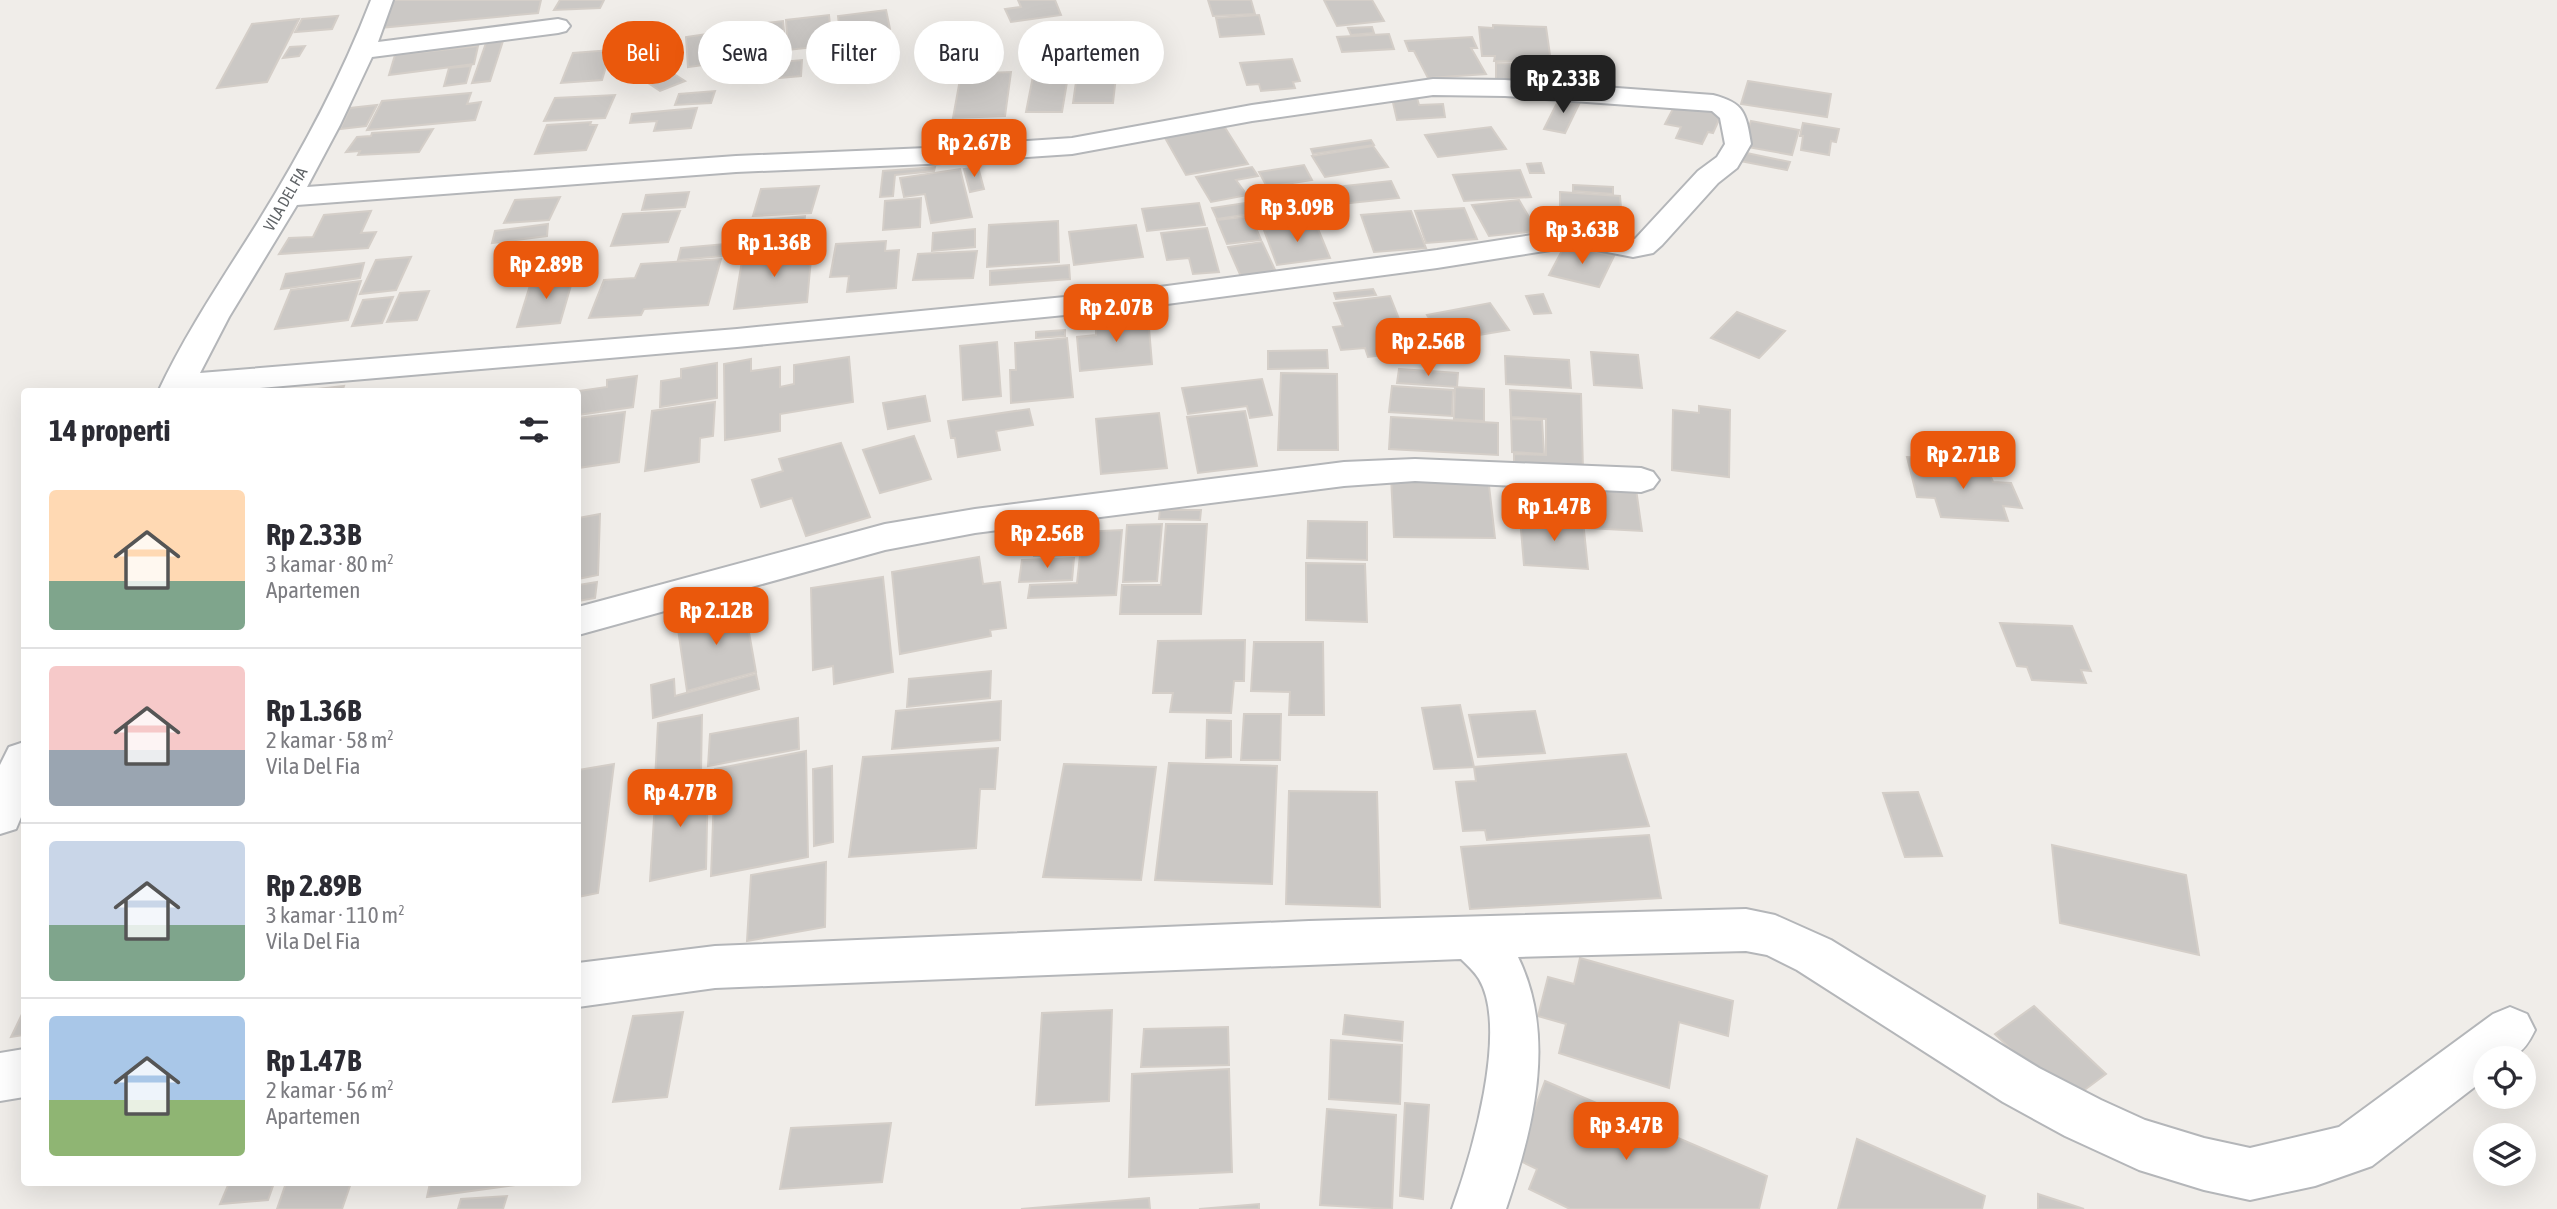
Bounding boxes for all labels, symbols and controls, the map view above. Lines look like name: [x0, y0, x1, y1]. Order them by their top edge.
chip: Beli: [602, 21, 684, 84]
chip: Sewa: [698, 21, 792, 84]
chip: Filter: [806, 21, 900, 84]
chip: Baru: [914, 21, 1004, 84]
chip: Apartemen: [1018, 21, 1164, 84]
pin: Rp 2.33B: [1491, 55, 1635, 115]
text: Rp 2.33B: [1527, 65, 1599, 91]
pin: Rp 2.67B: [902, 120, 1046, 179]
text: Rp 2.67B: [938, 129, 1010, 155]
street label: VILA DEL FIA: [260, 164, 311, 234]
pin: Rp 3.09B: [1225, 184, 1369, 244]
text: Rp 3.09B: [1261, 194, 1333, 220]
pin: Rp 3.63B: [1510, 206, 1654, 266]
text: Rp 3.63B: [1546, 216, 1618, 242]
pin: Rp 1.36B: [702, 219, 846, 279]
text: Rp 1.36B: [738, 229, 810, 255]
pin: Rp 2.89B: [474, 242, 618, 301]
text: Rp 2.89B: [510, 251, 582, 277]
pin: Rp 2.07B: [1044, 284, 1188, 344]
text: Rp 2.07B: [1080, 294, 1152, 320]
pin: Rp 2.56B: [1356, 318, 1500, 378]
text: Rp 2.56B: [1392, 328, 1464, 354]
icon: filters: [515, 411, 553, 449]
text: 14 properti: [49, 413, 170, 447]
pin: Rp 2.71B: [1891, 432, 2035, 491]
text: Rp 2.71B: [1927, 441, 1999, 467]
pin: Rp 1.47B: [1482, 484, 1626, 543]
text: Rp 1.47B: [1518, 493, 1590, 519]
pin: Rp 2.56B: [975, 510, 1119, 570]
text: Rp 2.33B: [266, 517, 361, 551]
icon: home: [105, 518, 189, 602]
text: Rp 2.56B: [1011, 520, 1083, 546]
text: 3 kamar · 80 m²: [266, 551, 394, 577]
text: Apartemen: [266, 577, 360, 603]
pin: Rp 2.12B: [644, 588, 788, 647]
text: Rp 2.12B: [680, 597, 752, 623]
text: Rp 1.36B: [266, 693, 361, 727]
icon: home: [105, 694, 189, 778]
text: 2 kamar · 58 m²: [266, 727, 394, 753]
text: Vila Del Fia: [266, 753, 360, 779]
pin: Rp 4.77B: [608, 770, 752, 829]
text: Rp 4.77B: [644, 779, 716, 805]
text: Rp 2.89B: [266, 868, 361, 902]
icon: home: [105, 869, 189, 953]
text: 3 kamar · 110 m²: [266, 902, 405, 928]
text: Vila Del Fia: [266, 928, 360, 954]
text: Rp 1.47B: [266, 1043, 361, 1077]
icon: home: [105, 1044, 189, 1128]
map controls: [2473, 1046, 2536, 1186]
button: locate: [2473, 1046, 2536, 1109]
text: 2 kamar · 56 m²: [266, 1077, 394, 1103]
pin: Rp 3.47B: [1554, 1102, 1698, 1162]
text: Apartemen: [266, 1103, 360, 1129]
text: Rp 3.47B: [1590, 1112, 1662, 1138]
button: layers: [2473, 1123, 2536, 1186]

